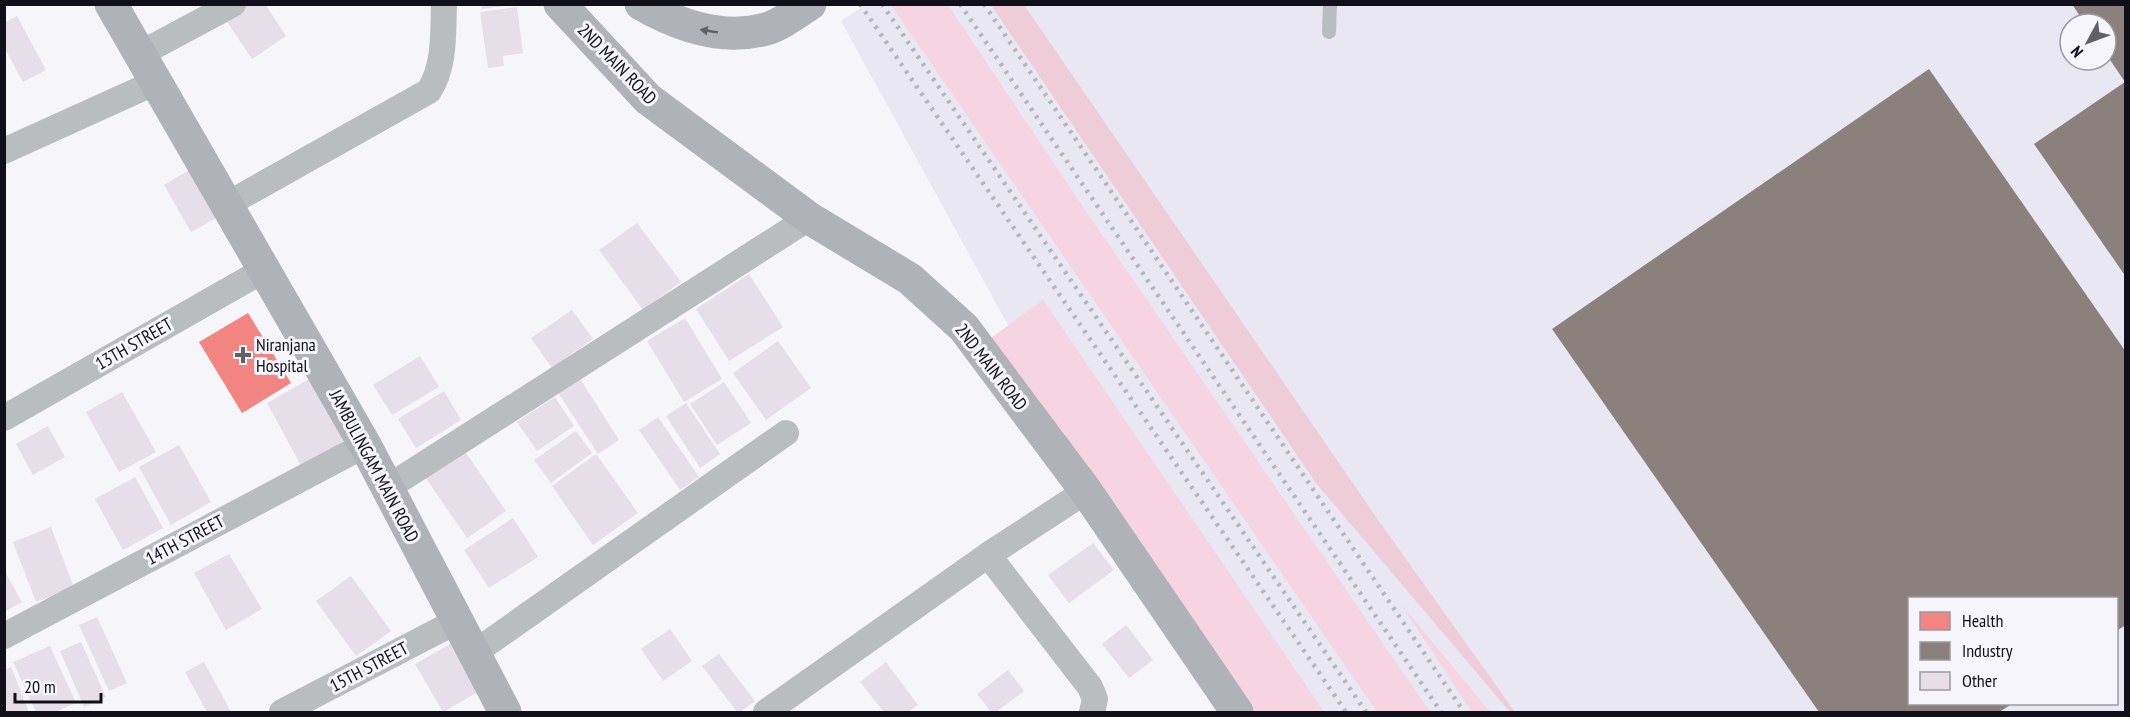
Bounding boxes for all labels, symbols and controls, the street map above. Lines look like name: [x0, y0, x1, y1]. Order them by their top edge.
north arrow: [2058, 12, 2118, 72]
street label: 2ND MAIN ROAD: [573, 18, 662, 109]
one-way arrow: [699, 26, 718, 35]
text: N: [2066, 42, 2087, 62]
street label: 13TH STREET: [91, 312, 177, 375]
street label: 2ND MAIN ROAD: [950, 319, 1033, 415]
place label: Niranjana Hospital: [256, 333, 316, 377]
marker: Niranjana Hospital: [234, 346, 252, 364]
street label: JAMBULINGAM MAIN ROAD: [324, 385, 424, 546]
street label: 14TH STREET: [142, 509, 228, 570]
legend: [1908, 597, 2118, 705]
text: Health: [1962, 609, 2003, 632]
street label: 15TH STREET: [326, 636, 412, 697]
text: Industry: [1962, 639, 2013, 662]
scale bar: [15, 666, 100, 704]
text: Other: [1962, 669, 1997, 692]
text: 20 m: [24, 675, 56, 698]

